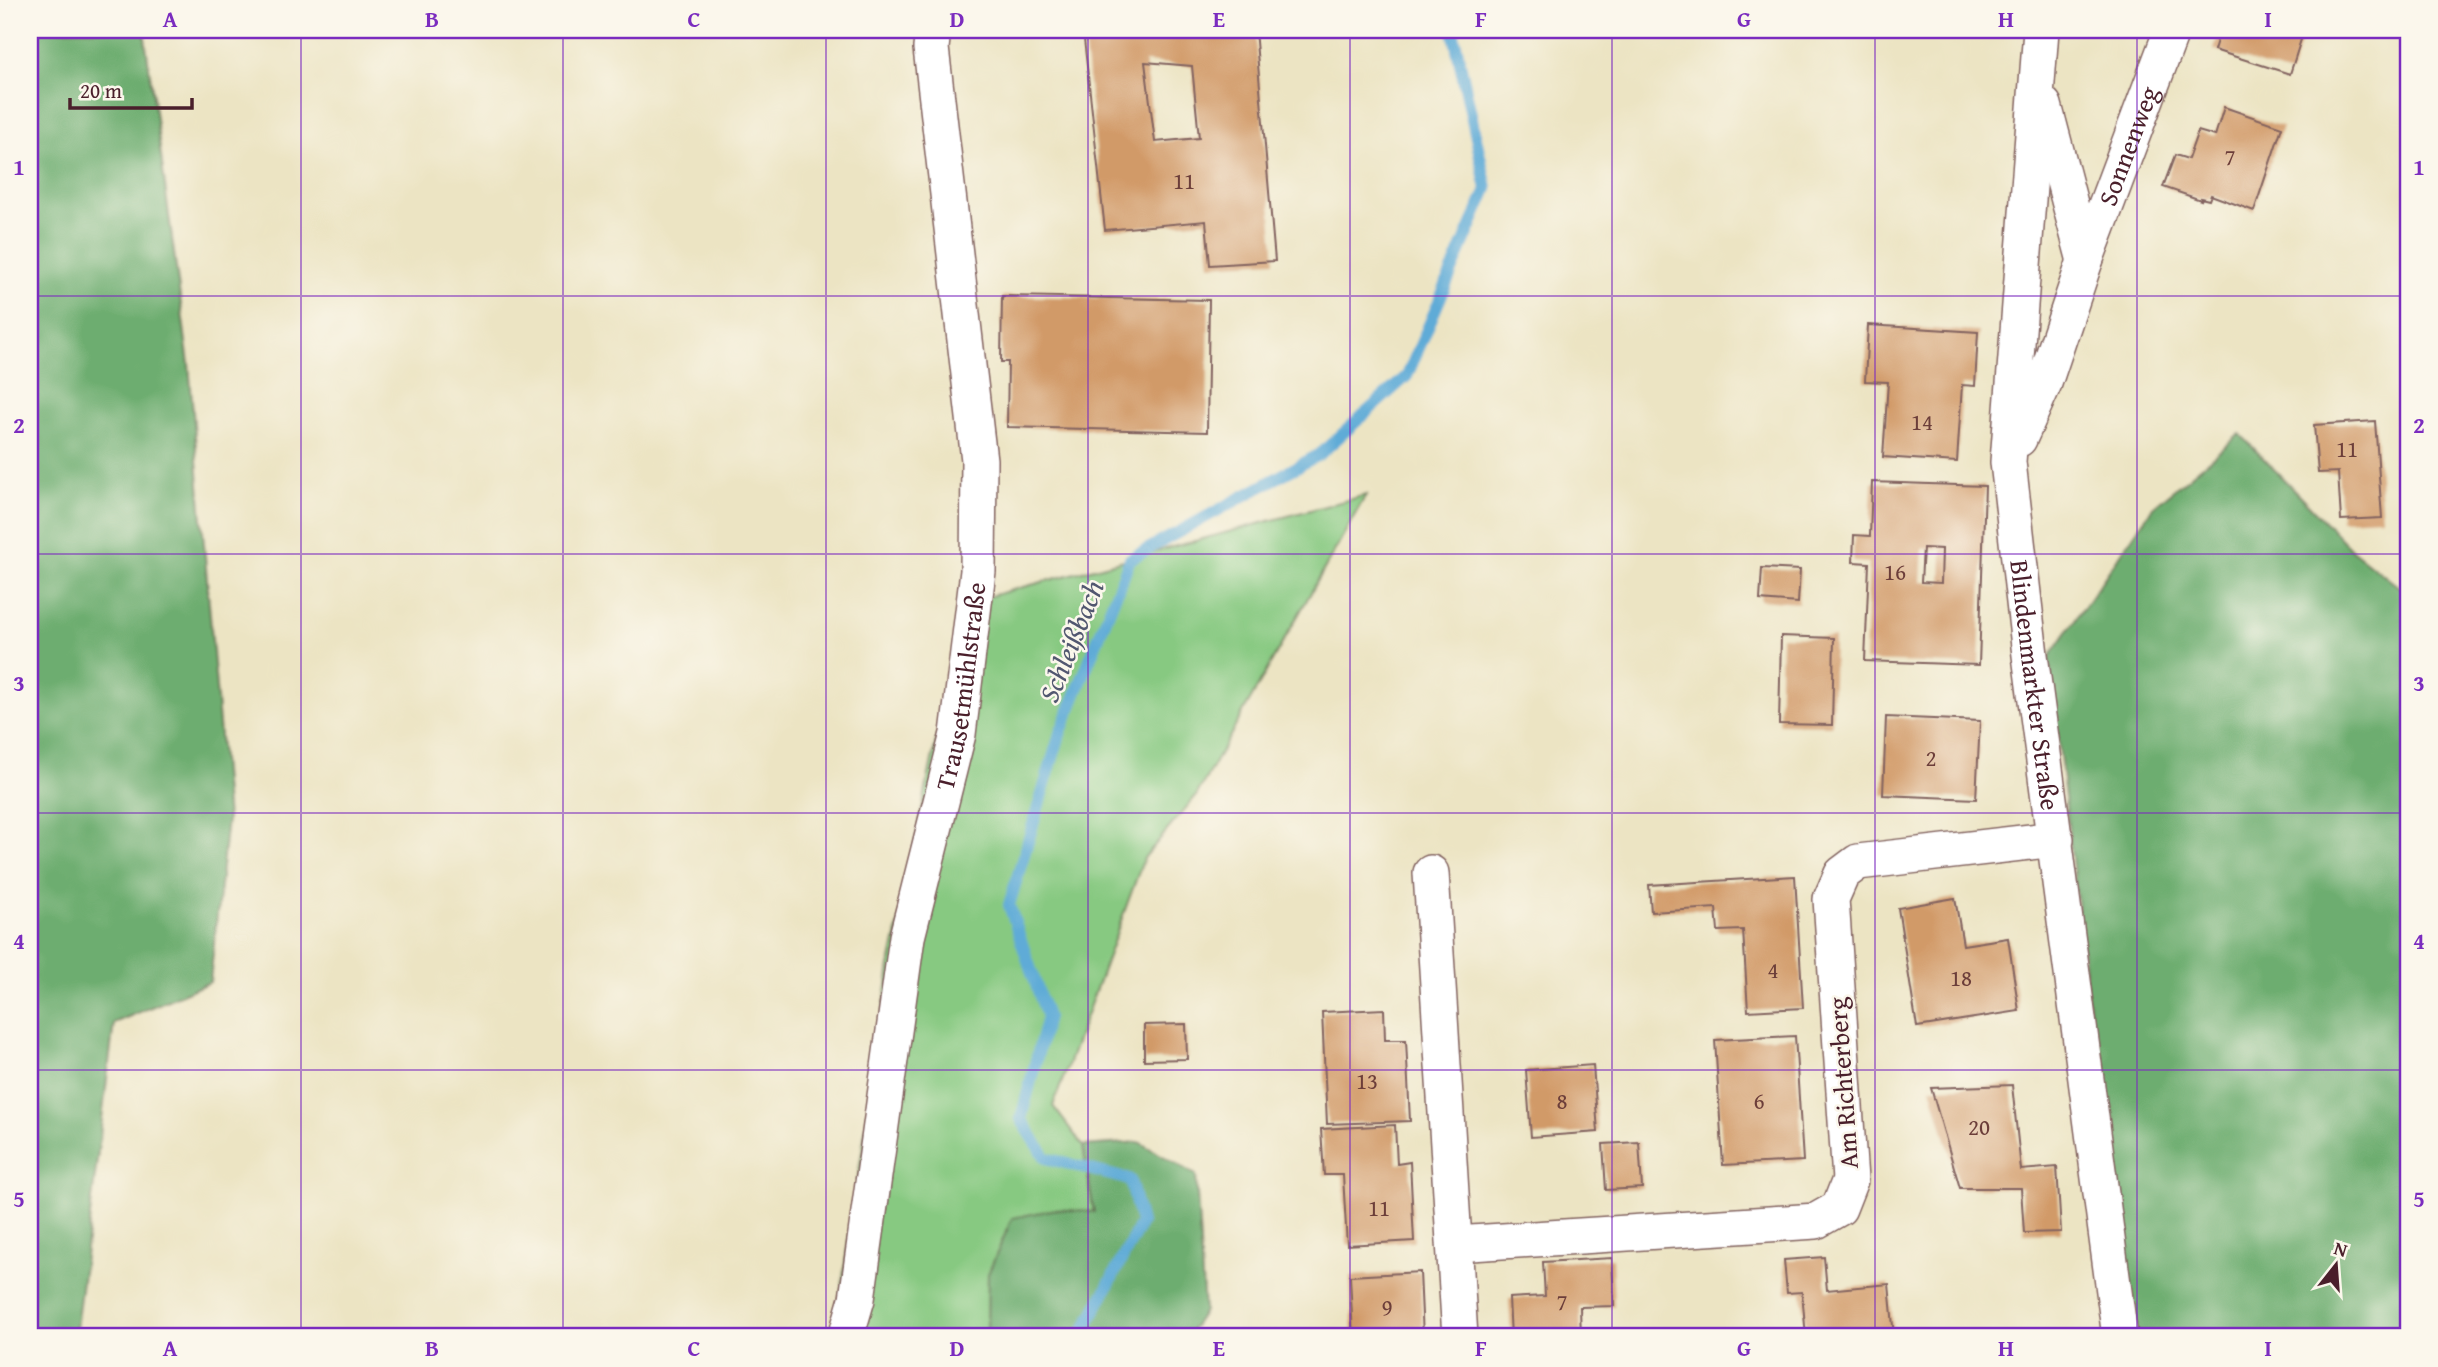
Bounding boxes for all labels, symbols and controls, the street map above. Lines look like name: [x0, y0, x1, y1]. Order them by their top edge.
text: A: [163, 2, 178, 35]
text: B: [425, 2, 439, 35]
text: C: [687, 2, 701, 35]
text: D: [950, 2, 965, 35]
text: E: [1213, 2, 1225, 35]
text: F: [1475, 2, 1487, 35]
text: G: [1737, 2, 1751, 35]
text: H: [1998, 2, 2014, 35]
text: I: [2264, 2, 2272, 35]
scale bar: [70, 66, 192, 110]
text: 20 m: [80, 75, 122, 106]
street label: Sonnenweg: [2088, 80, 2168, 211]
house number: 7: [2224, 140, 2236, 173]
text: 1: [13, 150, 25, 183]
text: 1: [2413, 150, 2425, 183]
house number: 11: [1173, 164, 1195, 197]
house number: 14: [1911, 405, 1933, 438]
text: 2: [13, 408, 25, 441]
text: 2: [2413, 408, 2425, 441]
house number: 11: [2336, 432, 2358, 465]
house number: 16: [1884, 555, 1906, 588]
street label: Blindenmarkter Straße: [2000, 558, 2070, 813]
water label: Schleißbach: [1027, 574, 1114, 708]
street label: Trausetmühlstraße: [925, 580, 995, 794]
text: 3: [13, 666, 25, 699]
text: 3: [2413, 666, 2425, 699]
house number: 2: [1925, 741, 1937, 774]
text: 4: [13, 924, 25, 957]
text: 4: [2413, 924, 2425, 957]
house number: 4: [1767, 953, 1779, 986]
house number: 18: [1950, 961, 1972, 994]
street label: Am Richterberg: [1817, 996, 1868, 1170]
house number: 13: [1356, 1064, 1378, 1097]
house number: 8: [1556, 1084, 1568, 1117]
house number: 6: [1753, 1084, 1765, 1117]
house number: 20: [1968, 1110, 1990, 1143]
text: 5: [13, 1182, 25, 1215]
text: 5: [2413, 1182, 2425, 1215]
house number: 11: [1368, 1191, 1390, 1224]
north arrow: [2302, 1230, 2372, 1300]
text: N: [2331, 1233, 2351, 1264]
house number: 7: [1556, 1285, 1568, 1318]
house number: 9: [1381, 1290, 1393, 1323]
text: A: [163, 1331, 178, 1364]
text: B: [425, 1331, 439, 1364]
text: C: [687, 1331, 701, 1364]
text: D: [950, 1331, 965, 1364]
text: E: [1213, 1331, 1225, 1364]
text: F: [1475, 1331, 1487, 1364]
text: G: [1737, 1331, 1751, 1364]
text: H: [1998, 1331, 2014, 1364]
text: I: [2264, 1331, 2272, 1364]

